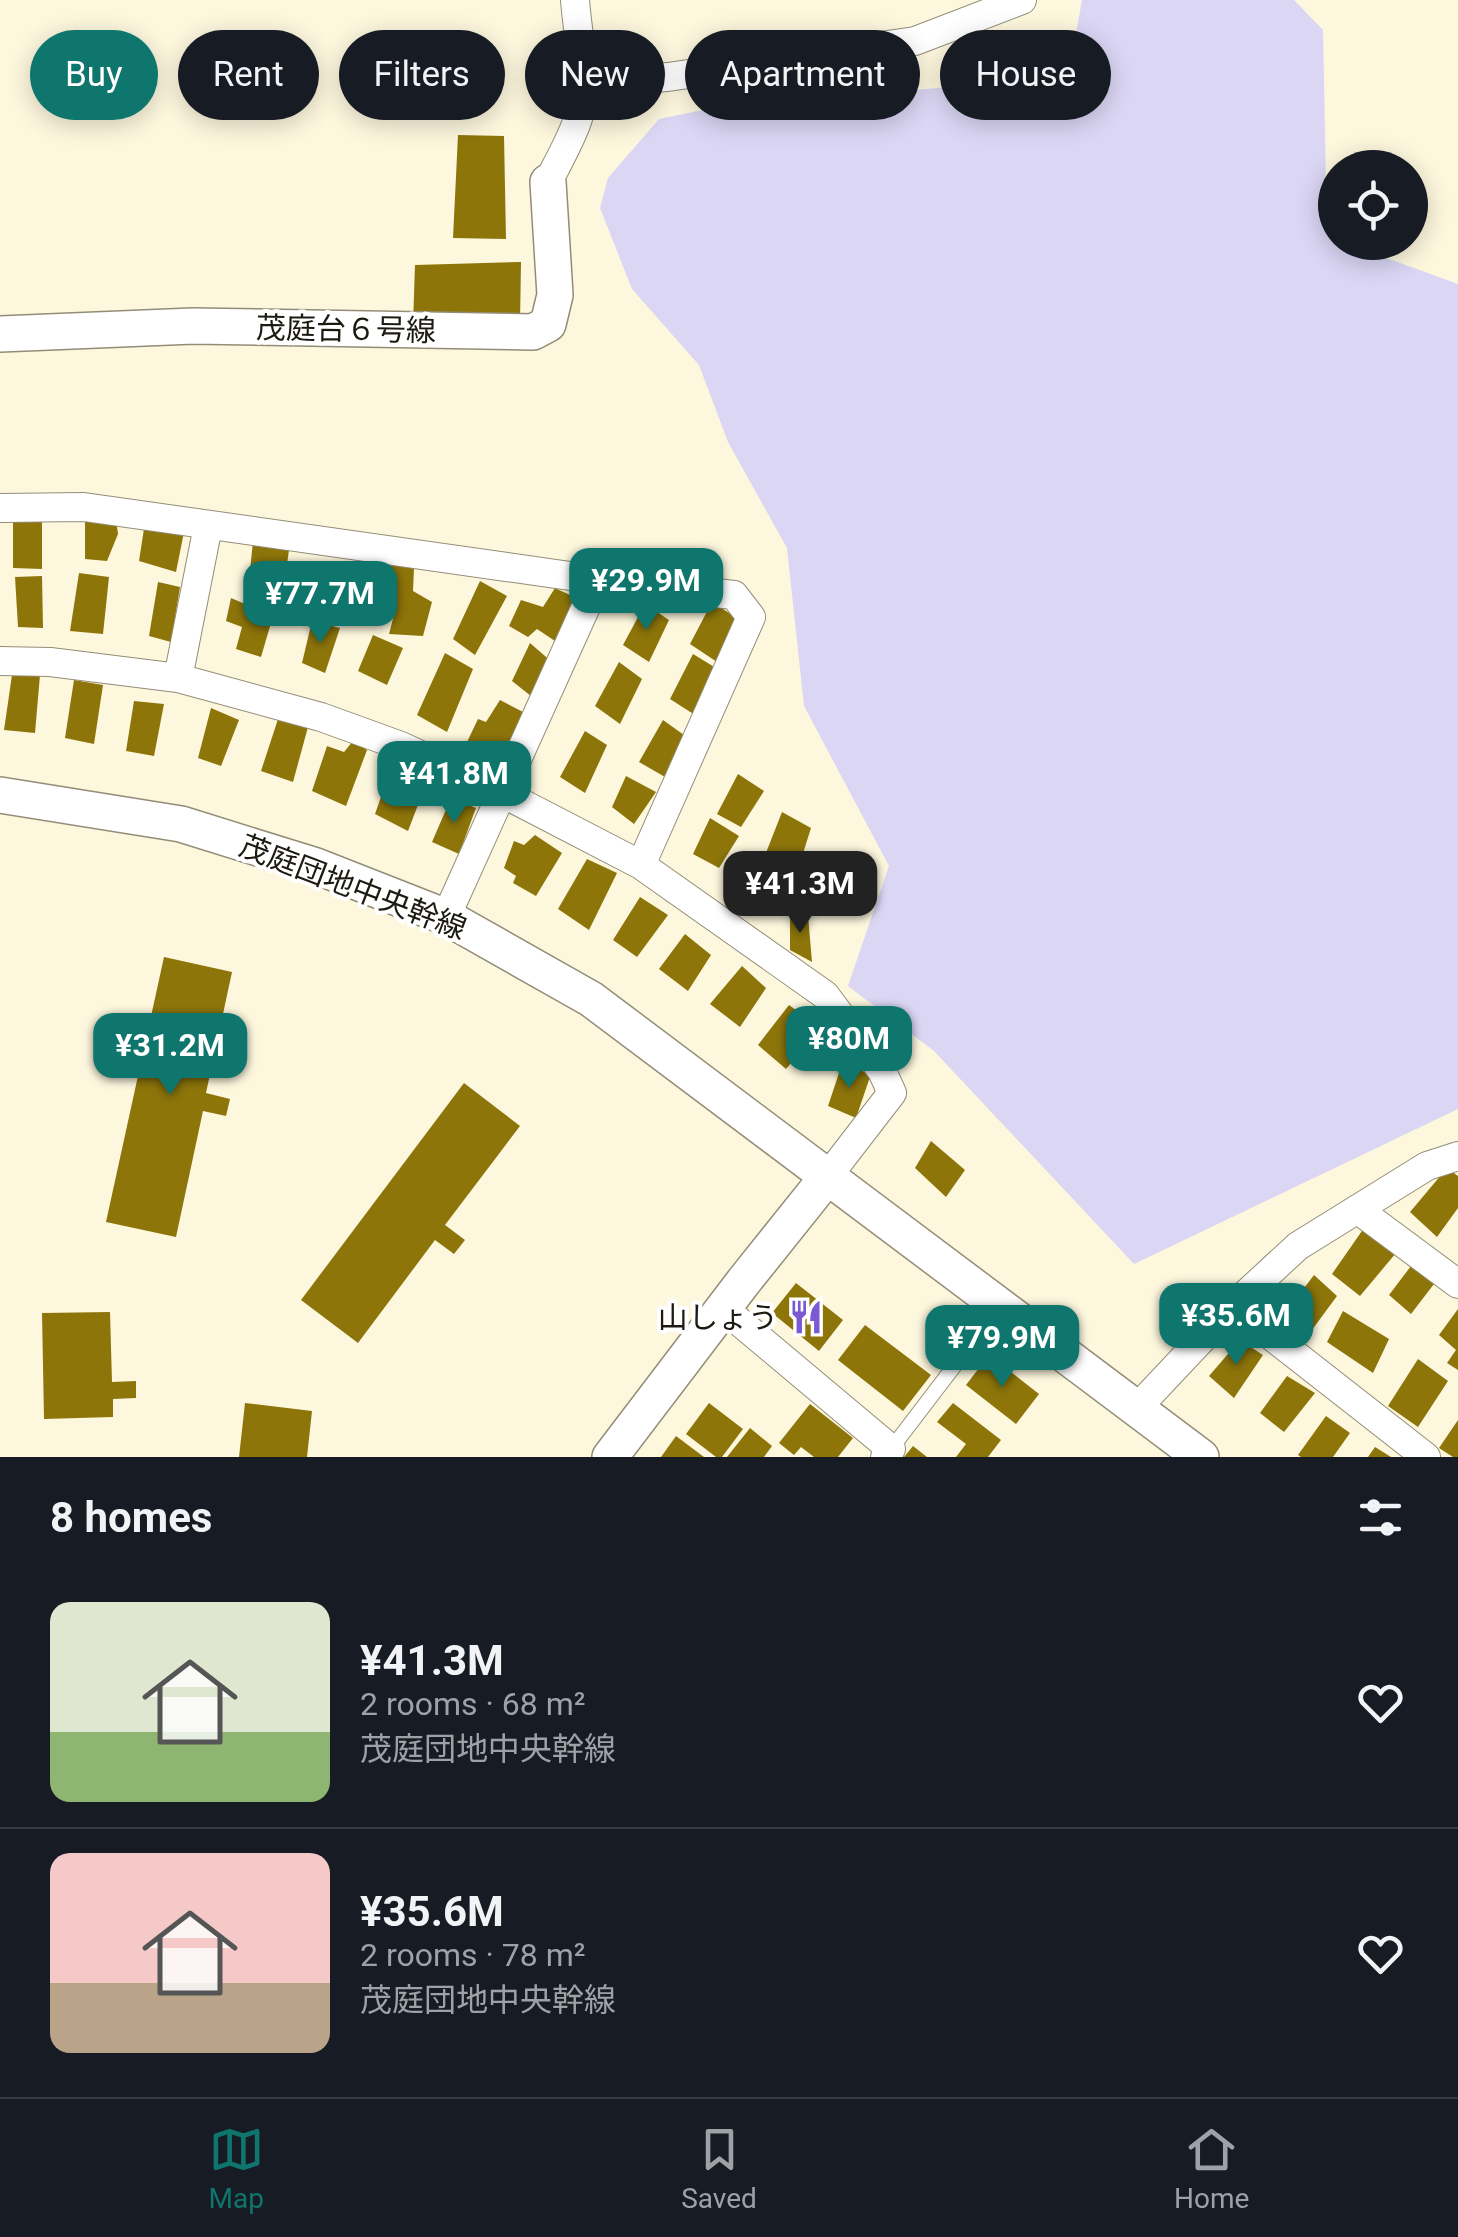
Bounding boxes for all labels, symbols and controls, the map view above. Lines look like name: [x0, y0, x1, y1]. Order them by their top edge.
chip: Buy: [30, 30, 158, 120]
chip: Rent: [178, 30, 319, 120]
chip: Filters: [339, 30, 505, 120]
chip: New: [525, 30, 665, 120]
chip: Apartment: [685, 30, 920, 120]
chip: House: [940, 30, 1111, 120]
map controls: [1318, 150, 1428, 260]
button: locate: [1318, 150, 1428, 260]
street label: 茂庭台６号線: [256, 310, 436, 348]
pin: ¥29.9M: [565, 548, 727, 633]
pin: ¥77.7M: [239, 561, 401, 646]
text: ¥29.9M: [591, 561, 701, 599]
text: ¥77.7M: [265, 574, 375, 612]
pin: ¥41.8M: [373, 741, 535, 826]
text: ¥41.8M: [399, 754, 509, 792]
street label: 茂庭団地中央幹線: [235, 828, 471, 946]
pin: ¥41.3M: [719, 851, 881, 936]
text: ¥41.3M: [745, 864, 855, 902]
pin: ¥80M: [790, 1006, 908, 1091]
pin: ¥31.2M: [89, 1013, 251, 1098]
text: ¥80M: [808, 1019, 890, 1057]
text: ¥31.2M: [115, 1026, 225, 1064]
pin: ¥35.6M: [1155, 1283, 1317, 1368]
text: ¥35.6M: [1181, 1296, 1291, 1334]
restaurant icon: 山しょう: [787, 1298, 825, 1336]
place label: 山しょう: [658, 1300, 778, 1335]
pin: ¥79.9M: [921, 1305, 1083, 1390]
text: ¥79.9M: [947, 1318, 1057, 1356]
icon: filters: [1353, 1490, 1408, 1545]
text: 8 homes: [50, 1493, 212, 1542]
text: ¥41.3M: [360, 1636, 504, 1685]
icon: home: [130, 1642, 250, 1762]
icon: heart: [1353, 1675, 1408, 1730]
text: 2 rooms · 68 m²: [360, 1685, 585, 1723]
text: 茂庭団地中央幹線: [360, 1730, 616, 1768]
text: ¥35.6M: [360, 1887, 504, 1936]
icon: home: [130, 1893, 250, 2013]
icon: heart: [1353, 1926, 1408, 1981]
text: 2 rooms · 78 m²: [360, 1936, 585, 1974]
text: 茂庭団地中央幹線: [360, 1981, 616, 2019]
tab: Map: [209, 2122, 264, 2215]
tab: Saved: [681, 2122, 757, 2215]
tab: Home: [1174, 2122, 1249, 2215]

